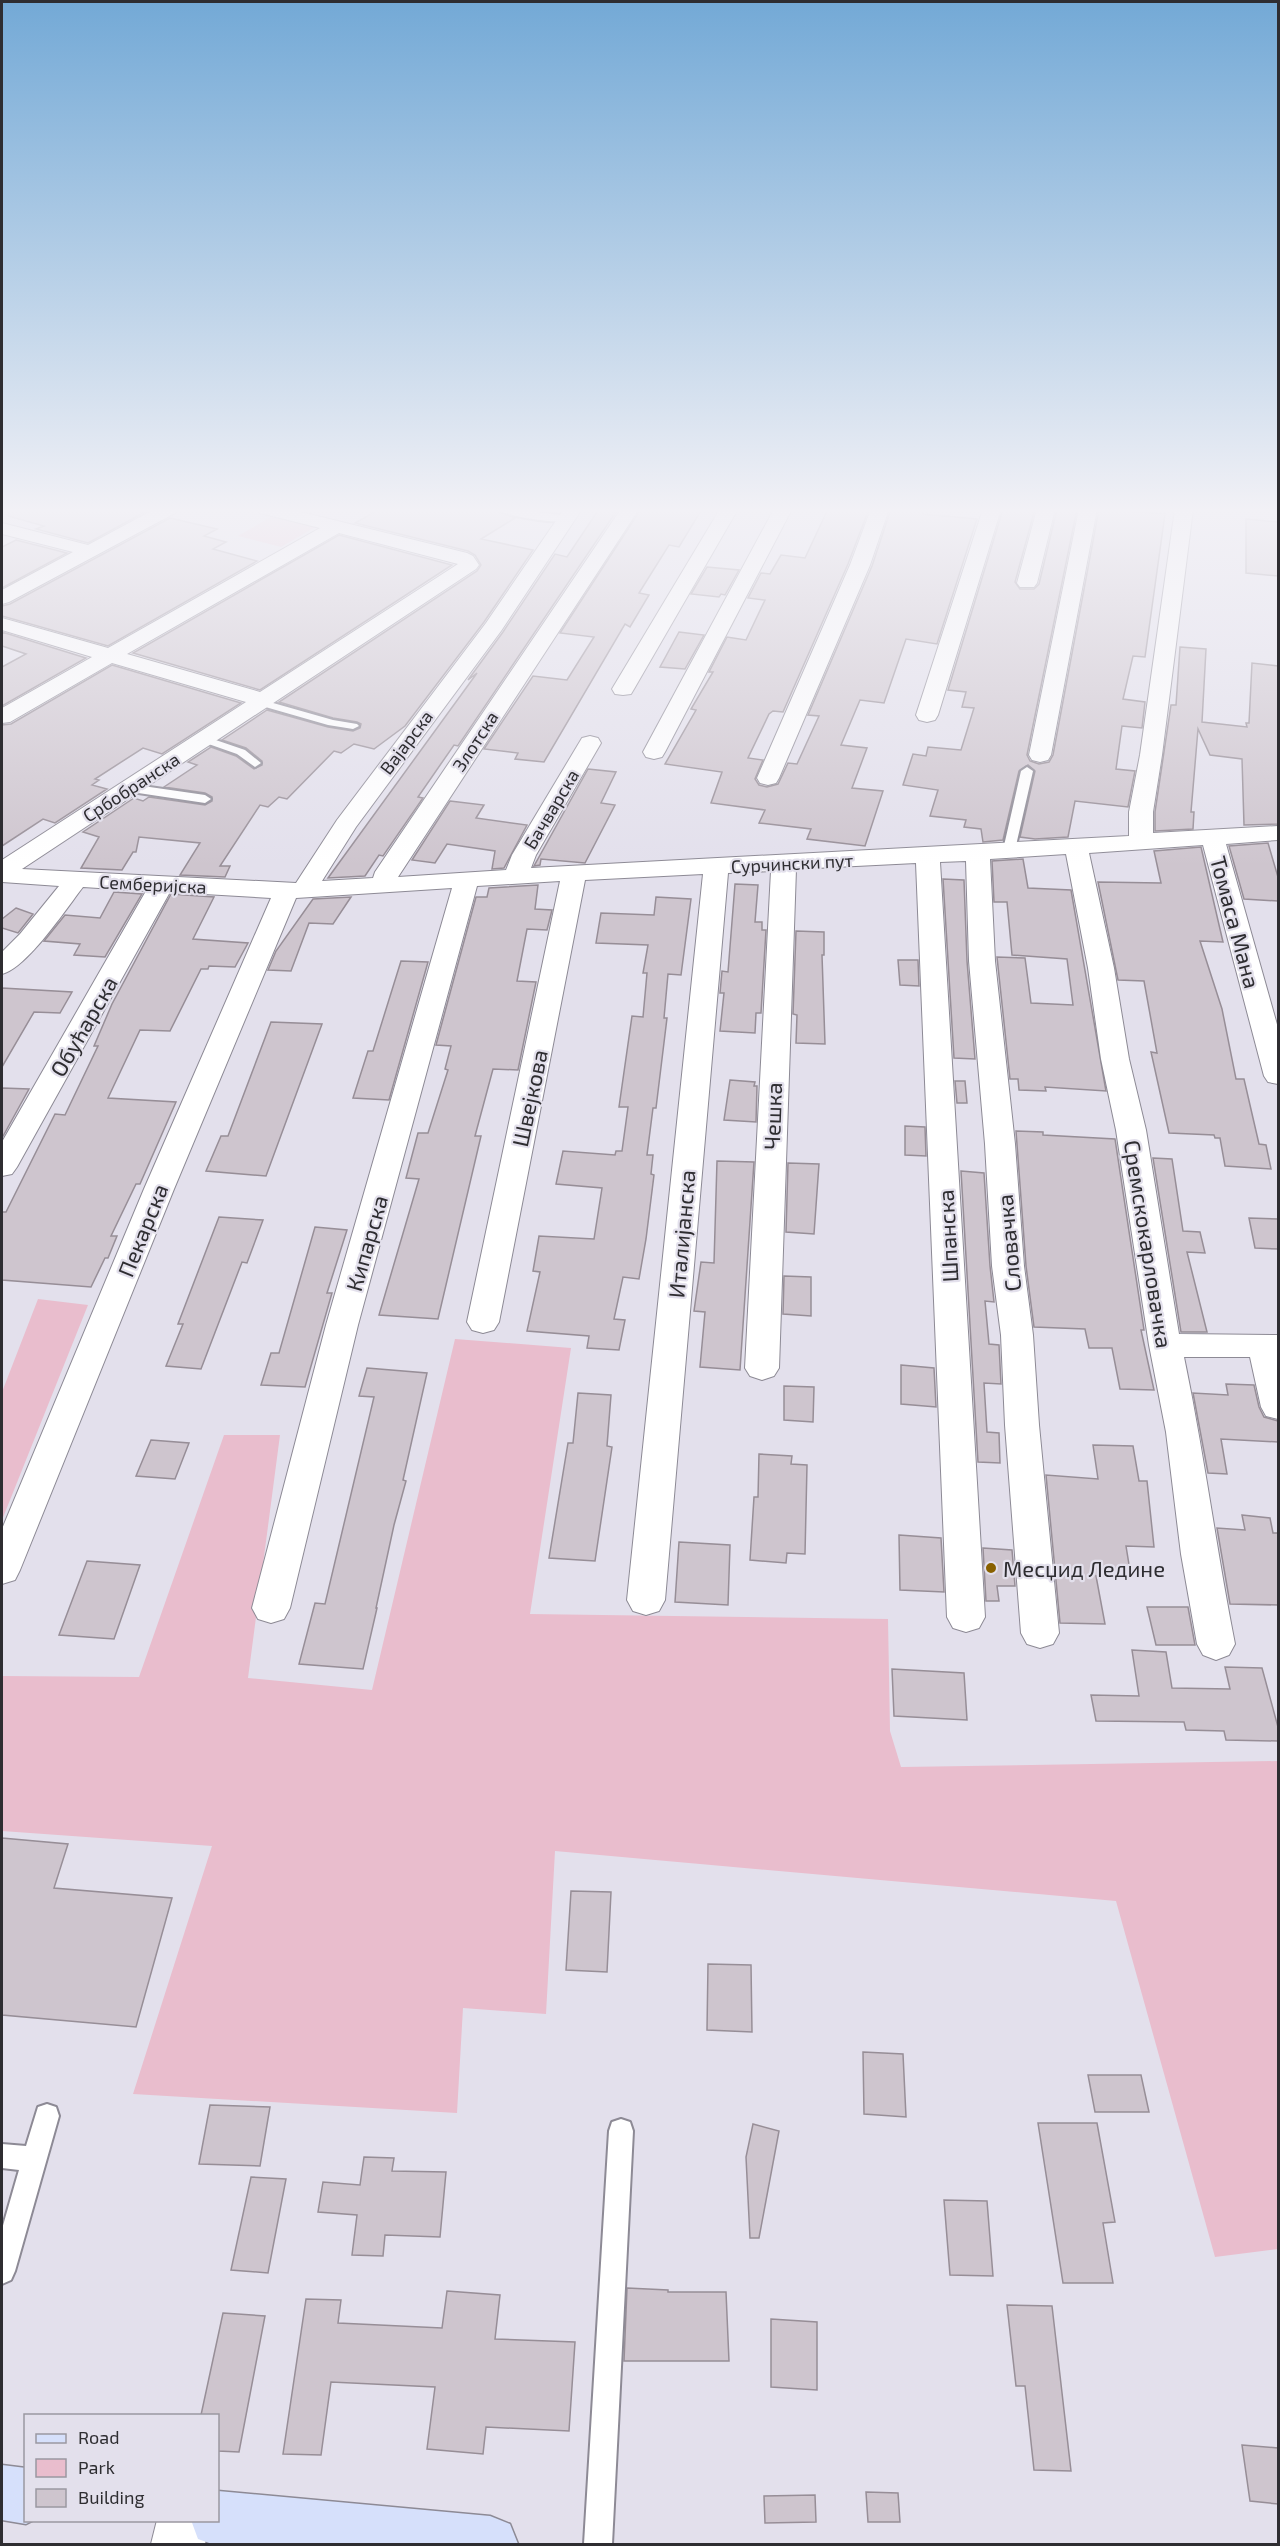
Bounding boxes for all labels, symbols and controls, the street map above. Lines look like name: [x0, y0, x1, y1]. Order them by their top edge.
street label: Вајарска: [375, 706, 437, 778]
street label: Злотска: [447, 707, 503, 775]
street label: Србобранска: [78, 748, 184, 826]
street label: Бачварска: [519, 765, 583, 853]
street label: Сурчински пут: [730, 849, 854, 877]
street label: Томаса Мана: [1206, 853, 1266, 991]
street label: Семберијска: [99, 870, 207, 898]
street label: Обућарска: [44, 971, 123, 1081]
street label: Швејкова: [506, 1047, 553, 1149]
street label: Чешка: [758, 1082, 786, 1150]
street label: Сремскокарловачка: [1120, 1138, 1178, 1350]
street label: Италијанска: [662, 1169, 701, 1299]
street label: Пекарска: [112, 1180, 172, 1280]
street label: Шпанска: [932, 1189, 962, 1283]
street label: Кипарска: [340, 1192, 392, 1294]
street label: Словачка: [991, 1193, 1025, 1293]
place label: Месџид Ледине: [1003, 1555, 1165, 1581]
marker: Месџид Ледине: [984, 1561, 998, 1575]
legend: [24, 2414, 219, 2522]
text: Road: [78, 2426, 119, 2448]
text: Park: [78, 2456, 115, 2478]
text: Building: [78, 2486, 145, 2508]

